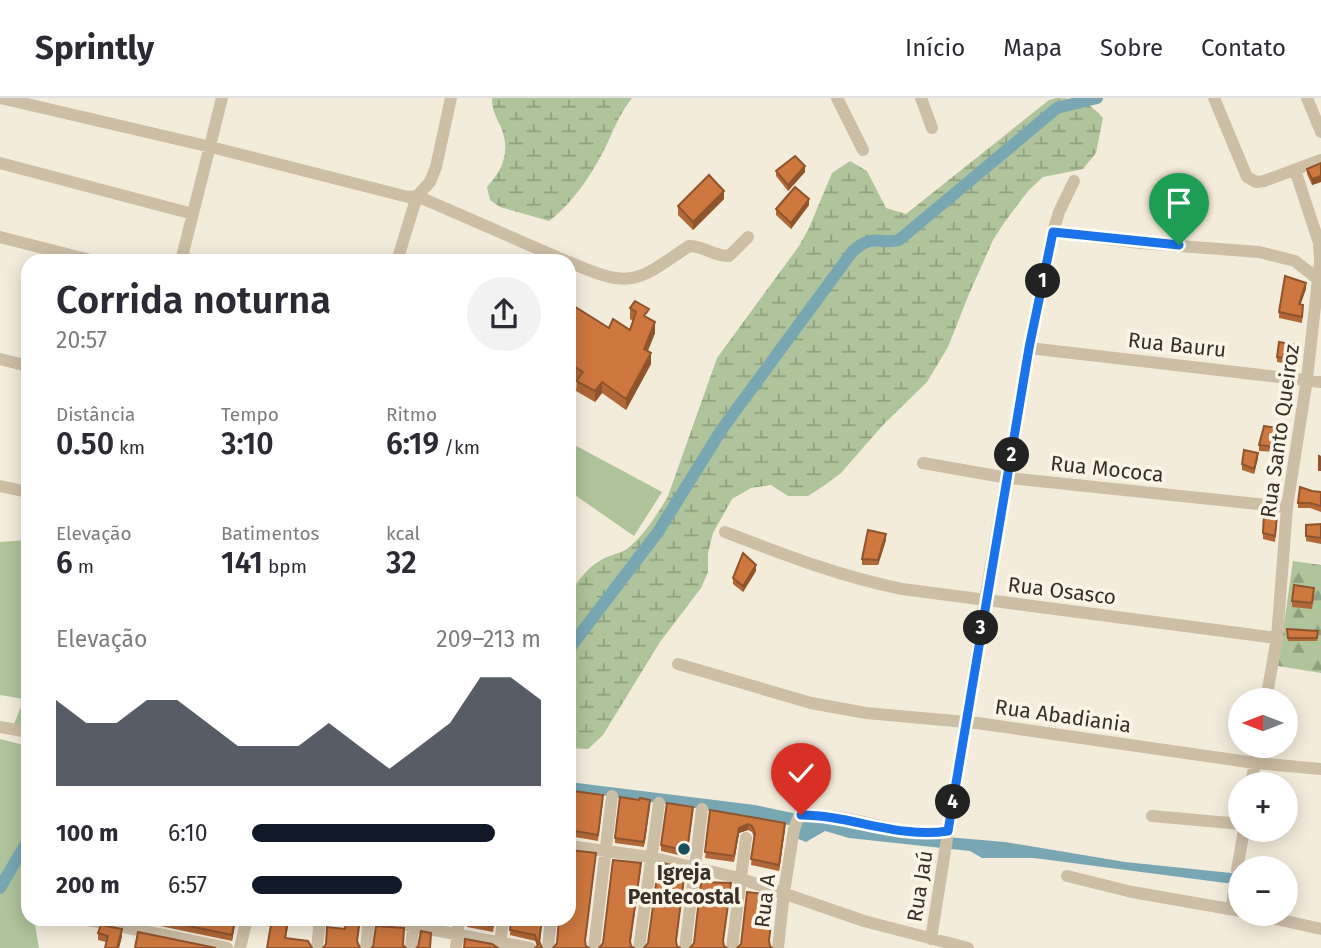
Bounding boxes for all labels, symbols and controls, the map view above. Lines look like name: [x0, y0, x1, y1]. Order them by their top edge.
text: Sprintly: [35, 28, 154, 68]
text: Início: [905, 34, 965, 62]
text: Mapa: [1003, 34, 1062, 62]
text: Sobre: [1100, 34, 1163, 62]
text: Contato: [1201, 34, 1286, 62]
pin: [1149, 173, 1209, 245]
icon: arrive: [1160, 184, 1198, 222]
pin: 1: [1026, 264, 1060, 298]
text: 1: [1038, 269, 1047, 292]
text: Corrida noturna: [56, 277, 331, 323]
button: share: [467, 277, 541, 351]
text: 20:57: [56, 326, 107, 354]
street label: Rua Bauru: [1127, 327, 1227, 363]
street label: Rua Santo Queiroz: [1255, 343, 1305, 519]
text: Distância: [56, 403, 135, 426]
text: Tempo: [221, 403, 279, 426]
text: Ritmo: [386, 403, 437, 426]
text: 0.50: [56, 426, 114, 462]
text: 3:10: [221, 426, 274, 462]
text: 6:19: [386, 426, 439, 462]
text: km: [114, 436, 145, 459]
text: /km: [439, 436, 480, 459]
pin: 2: [995, 438, 1030, 472]
text: 2: [1007, 443, 1016, 466]
street label: Rua Mococa: [1049, 450, 1165, 488]
text: Elevação: [56, 522, 132, 545]
text: Batimentos: [221, 522, 319, 545]
text: kcal: [386, 522, 420, 545]
text: 6: [56, 545, 73, 581]
text: 141: [221, 545, 263, 581]
text: 32: [386, 545, 417, 581]
text: m: [73, 555, 94, 578]
text: bpm: [263, 555, 307, 578]
street label: Rua Osasco: [1006, 571, 1118, 611]
pin: 3: [964, 610, 998, 646]
text: 3: [976, 616, 985, 639]
text: Elevação: [56, 625, 147, 653]
text: 209–213 m: [436, 625, 541, 653]
north arrow: [1228, 688, 1298, 758]
map controls: [1228, 688, 1298, 926]
street label: Rua Abadiania: [993, 694, 1133, 738]
pin: [771, 743, 831, 815]
icon: check: [782, 754, 820, 792]
button: +: [1228, 772, 1298, 842]
pin: 4: [936, 784, 970, 820]
text: 4: [947, 790, 958, 813]
text: 100 m: [56, 819, 118, 847]
text: 6:10: [168, 819, 208, 847]
marker: Igreja Pentecostal: [676, 841, 692, 857]
street label: Rua Jaú: [902, 848, 938, 924]
button: −: [1228, 856, 1298, 926]
place label: Igreja Pentecostal: [628, 860, 741, 910]
text: 200 m: [56, 871, 120, 899]
text: 6:57: [168, 871, 207, 899]
street label: Rua A: [749, 873, 781, 929]

